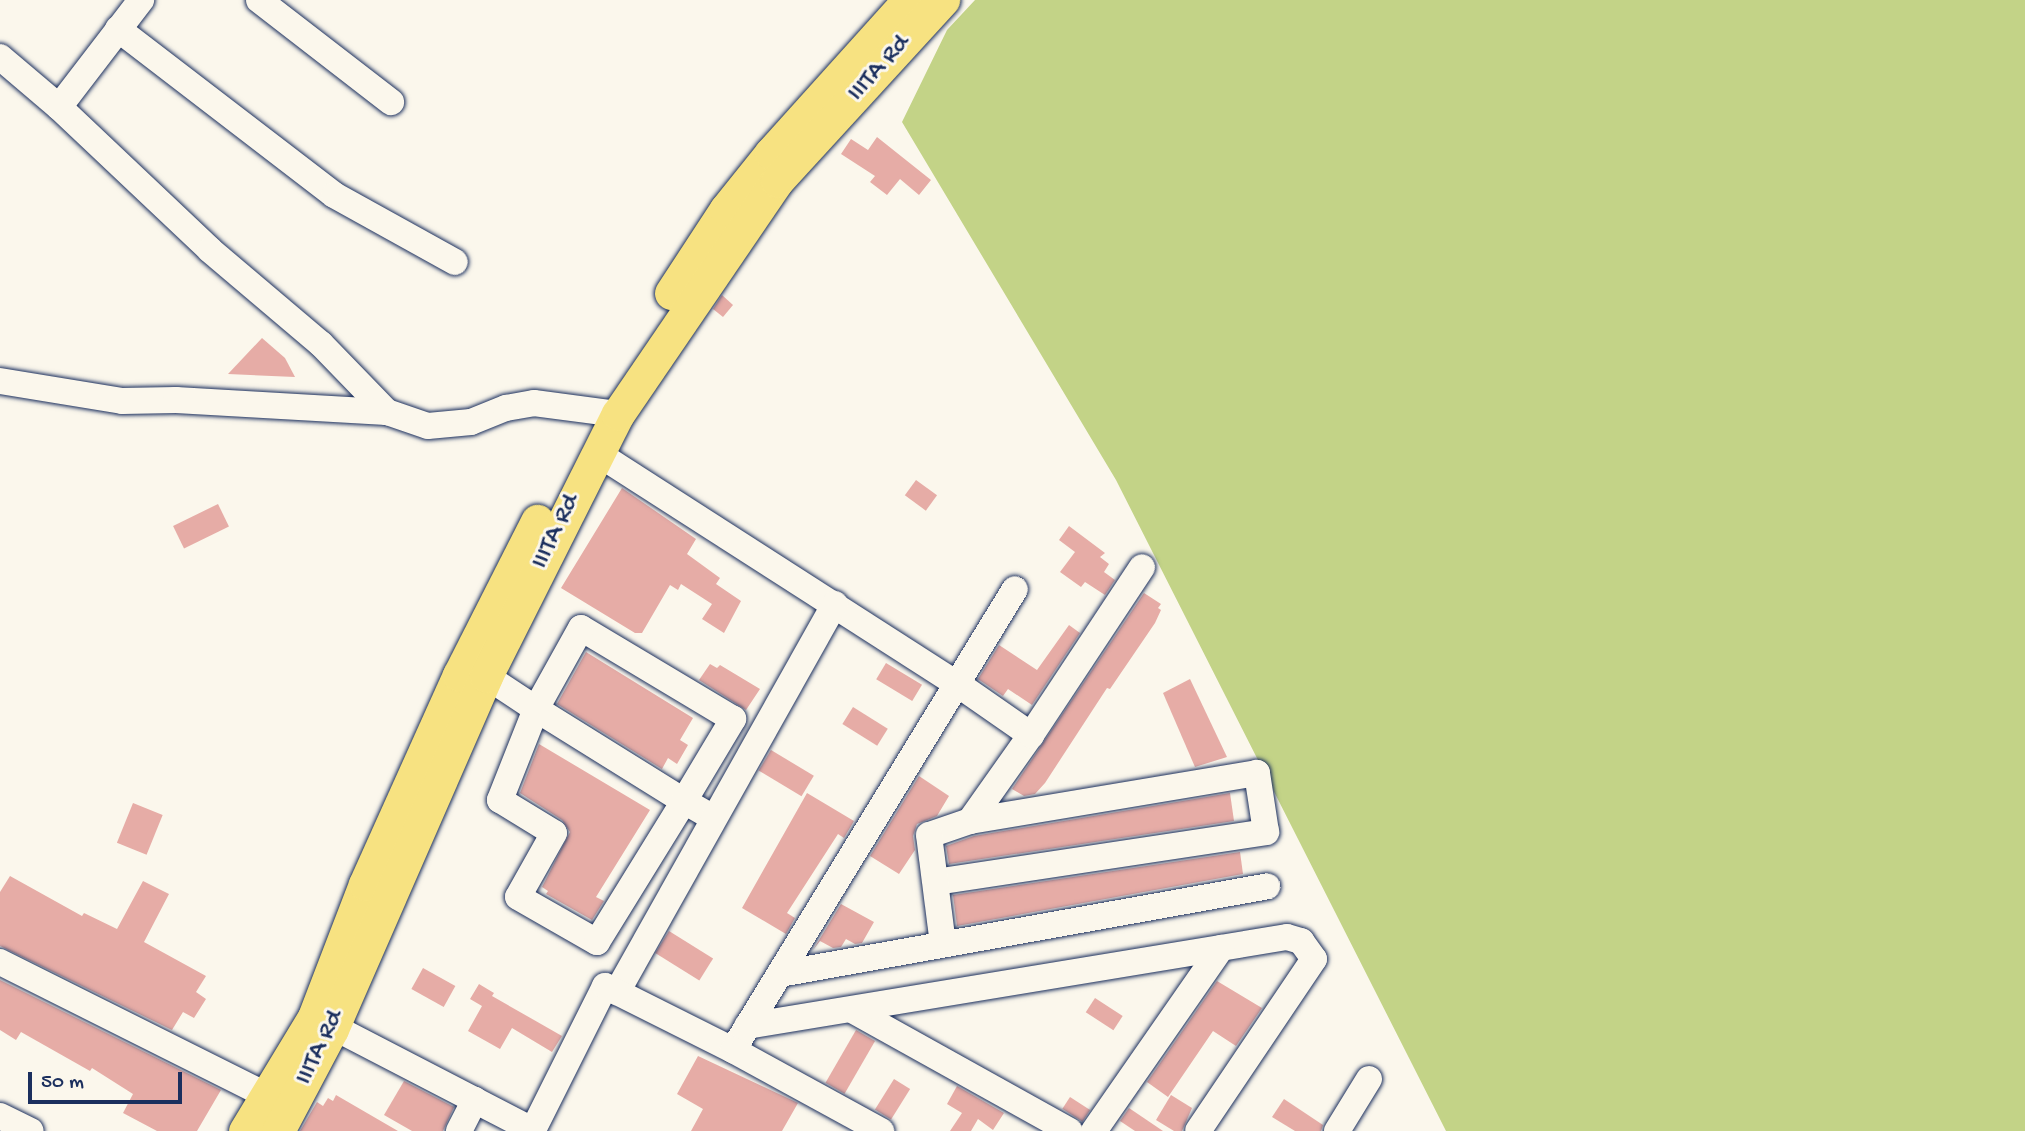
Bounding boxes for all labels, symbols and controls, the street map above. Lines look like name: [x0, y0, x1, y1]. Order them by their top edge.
street label: IIITA Rd: [842, 29, 918, 109]
street label: IIITA Rd: [526, 490, 588, 574]
street label: IIITA Rd: [290, 1006, 352, 1090]
scale bar: [32, 1058, 186, 1102]
text: 50 m: [41, 1071, 84, 1096]

